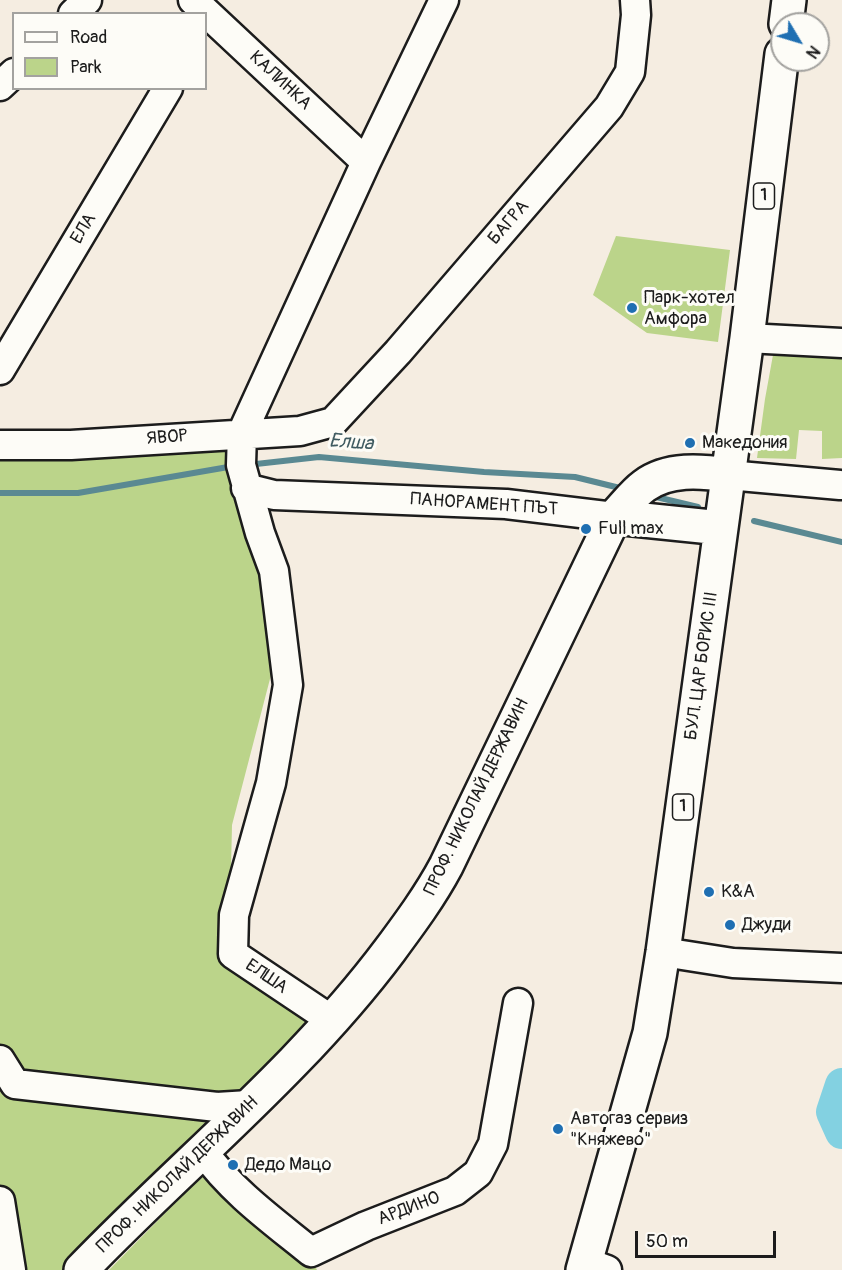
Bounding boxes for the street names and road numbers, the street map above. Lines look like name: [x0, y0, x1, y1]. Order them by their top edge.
street label: КАЛИНКА: [244, 47, 316, 115]
road number: 1: [754, 183, 774, 209]
street label: БАГРА: [484, 196, 534, 250]
street label: ЕЛА: [67, 210, 101, 248]
street label: ЯВОР: [146, 426, 188, 450]
street label: ПАНОРАМЕНТ ПЪТ: [410, 489, 558, 521]
street label: БУЛ. ЦАР БОРИС III: [681, 590, 723, 742]
street label: ПРОФ. НИКОЛАЙ ДЕРЖАВИН: [420, 695, 534, 899]
road number: 1: [672, 794, 694, 820]
street label: ЕЛША: [241, 955, 291, 999]
street label: ПРОФ. НИКОЛАЙ ДЕРЖАВИН: [93, 1092, 263, 1258]
street label: АРДИНО: [375, 1187, 443, 1231]

